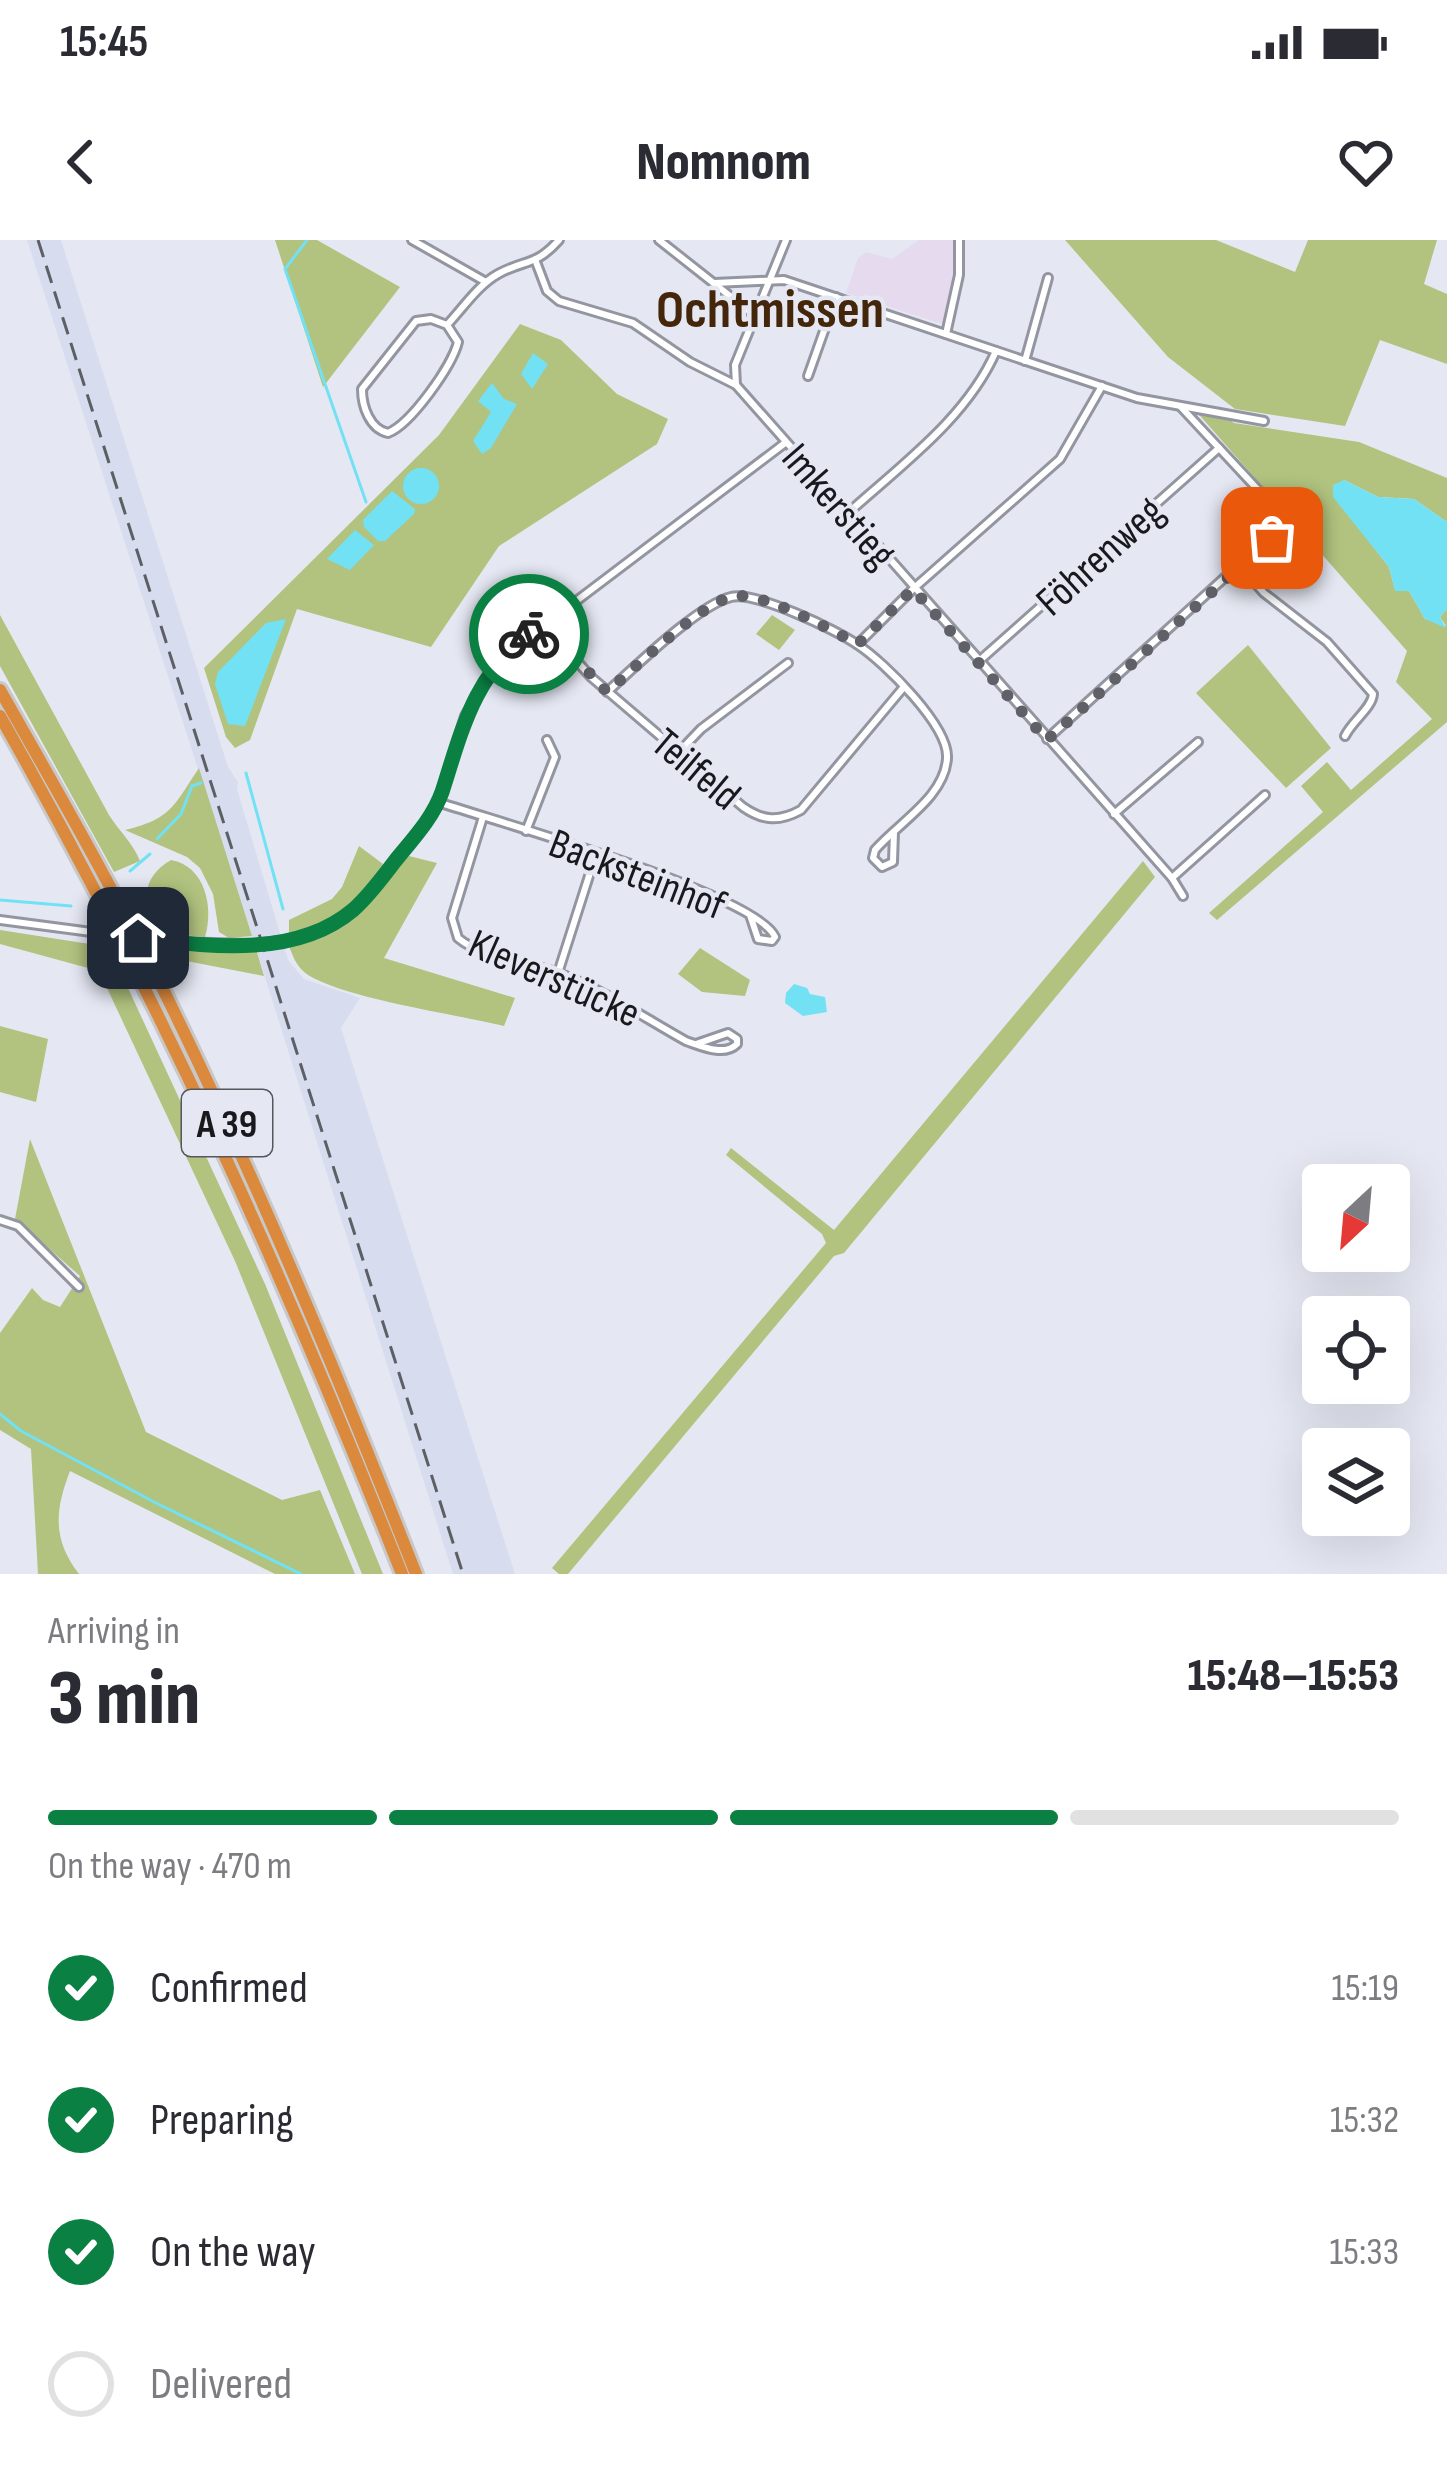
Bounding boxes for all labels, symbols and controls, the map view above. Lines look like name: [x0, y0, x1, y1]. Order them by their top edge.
text: 15:45: [60, 15, 148, 70]
icon: back: [48, 129, 114, 195]
icon: heart: [1333, 129, 1399, 195]
text: Nomnom: [636, 130, 811, 195]
district label: Ochtmissen: [656, 278, 884, 343]
street label: Imkerstieg: [770, 434, 906, 579]
street label: Föhrenweg: [1026, 486, 1175, 627]
pin: [1221, 487, 1323, 589]
icon: bag: [1239, 505, 1305, 571]
courier: [469, 574, 589, 694]
icon: bike: [496, 601, 562, 667]
street label: Teilfeld: [641, 718, 750, 822]
street label: Backsteinhof: [542, 818, 733, 933]
pin: [87, 887, 189, 989]
icon: home: [105, 905, 171, 971]
street label: Kleverstücke: [460, 919, 648, 1040]
road number: A 39: [182, 1090, 272, 1156]
north arrow: [1302, 1164, 1410, 1272]
map controls: [1302, 1164, 1410, 1536]
button: locate: [1302, 1296, 1410, 1404]
button: layers: [1302, 1428, 1410, 1536]
text: Arriving in: [48, 1608, 180, 1655]
text: 15:48–15:53: [1187, 1649, 1399, 1704]
text: 3 min: [48, 1653, 200, 1746]
text: On the way · 470 m: [48, 1843, 292, 1890]
icon: check: [48, 1955, 114, 2021]
text: Confirmed: [150, 1961, 308, 2016]
text: 15:19: [1331, 1965, 1399, 2012]
icon: check: [48, 2087, 114, 2153]
text: Preparing: [150, 2093, 294, 2148]
text: 15:32: [1330, 2097, 1399, 2144]
icon: check: [48, 2219, 114, 2285]
text: On the way: [150, 2225, 316, 2280]
text: 15:33: [1330, 2229, 1399, 2276]
text: Delivered: [150, 2357, 292, 2412]

